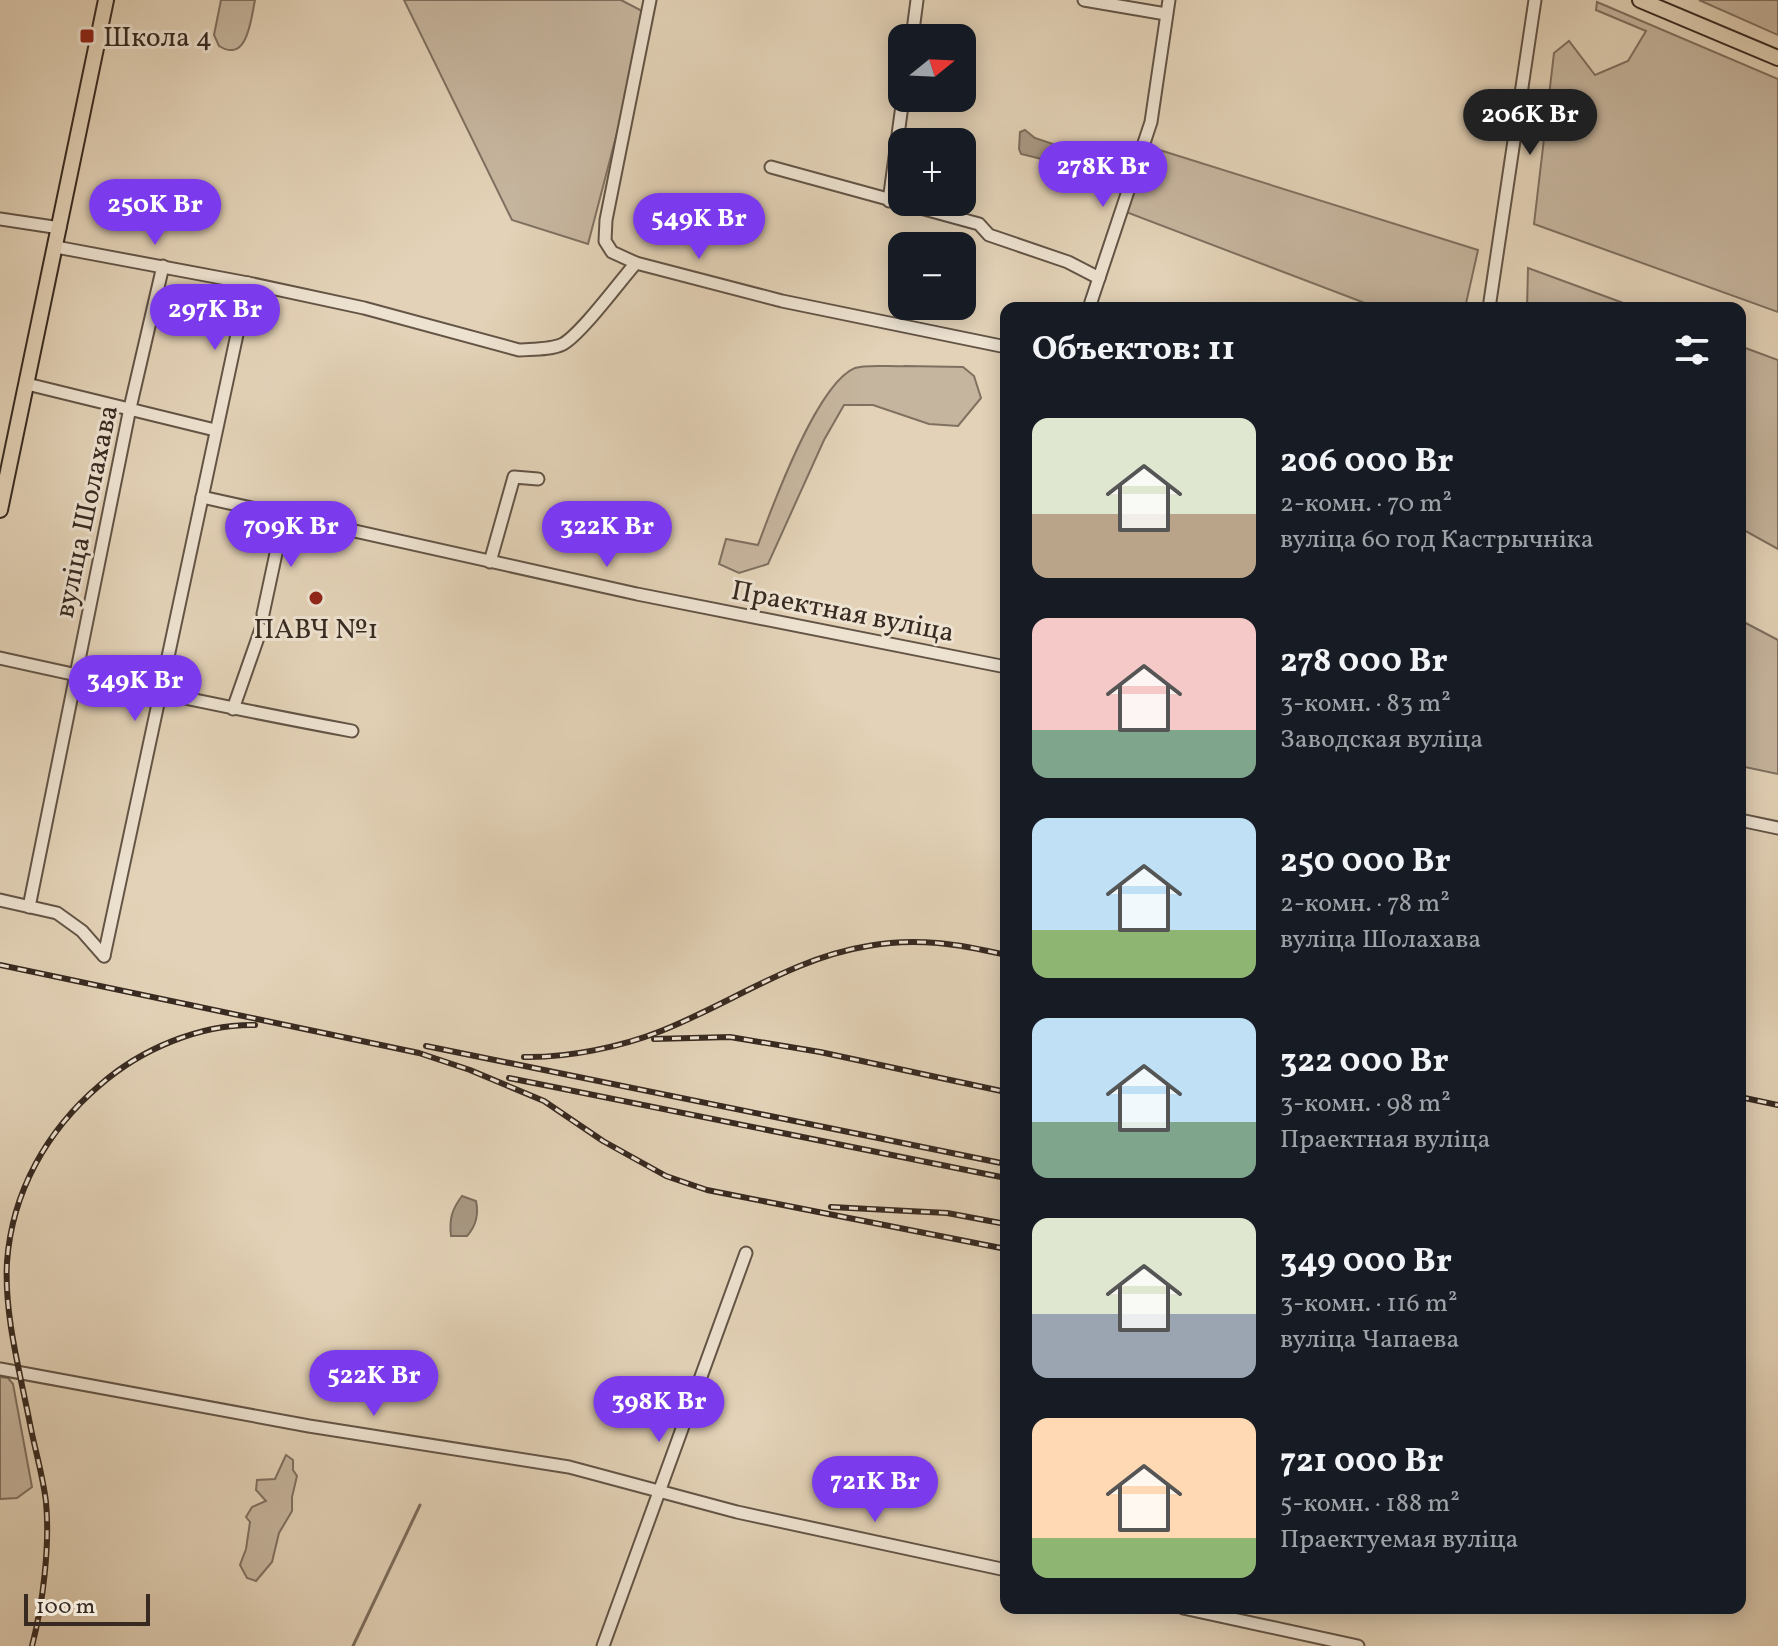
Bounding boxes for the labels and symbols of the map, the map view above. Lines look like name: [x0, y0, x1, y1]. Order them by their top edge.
place label: Школа 4: [103, 19, 212, 58]
north arrow: [888, 24, 976, 112]
marker: Школа 4: [78, 27, 96, 45]
pin: 206K Br: [1456, 89, 1604, 157]
pin: 278K Br: [1029, 141, 1177, 209]
pin: 250K Br: [81, 179, 229, 247]
pin: 549K Br: [625, 193, 773, 261]
pin: 297K Br: [141, 284, 289, 352]
street label: вуліца Шолахава: [46, 401, 129, 622]
pin: 709K Br: [217, 501, 365, 569]
pin: 322K Br: [533, 501, 681, 569]
street label: Праектная вуліца: [728, 572, 957, 653]
marker: ПАВЧ №1: [307, 589, 325, 607]
place label: ПАВЧ №1: [254, 611, 378, 650]
pin: 349K Br: [61, 655, 209, 723]
pin: 522K Br: [300, 1350, 448, 1418]
pin: 398K Br: [585, 1376, 733, 1444]
pin: 721K Br: [801, 1456, 949, 1524]
scale bar: [24, 1590, 150, 1626]

